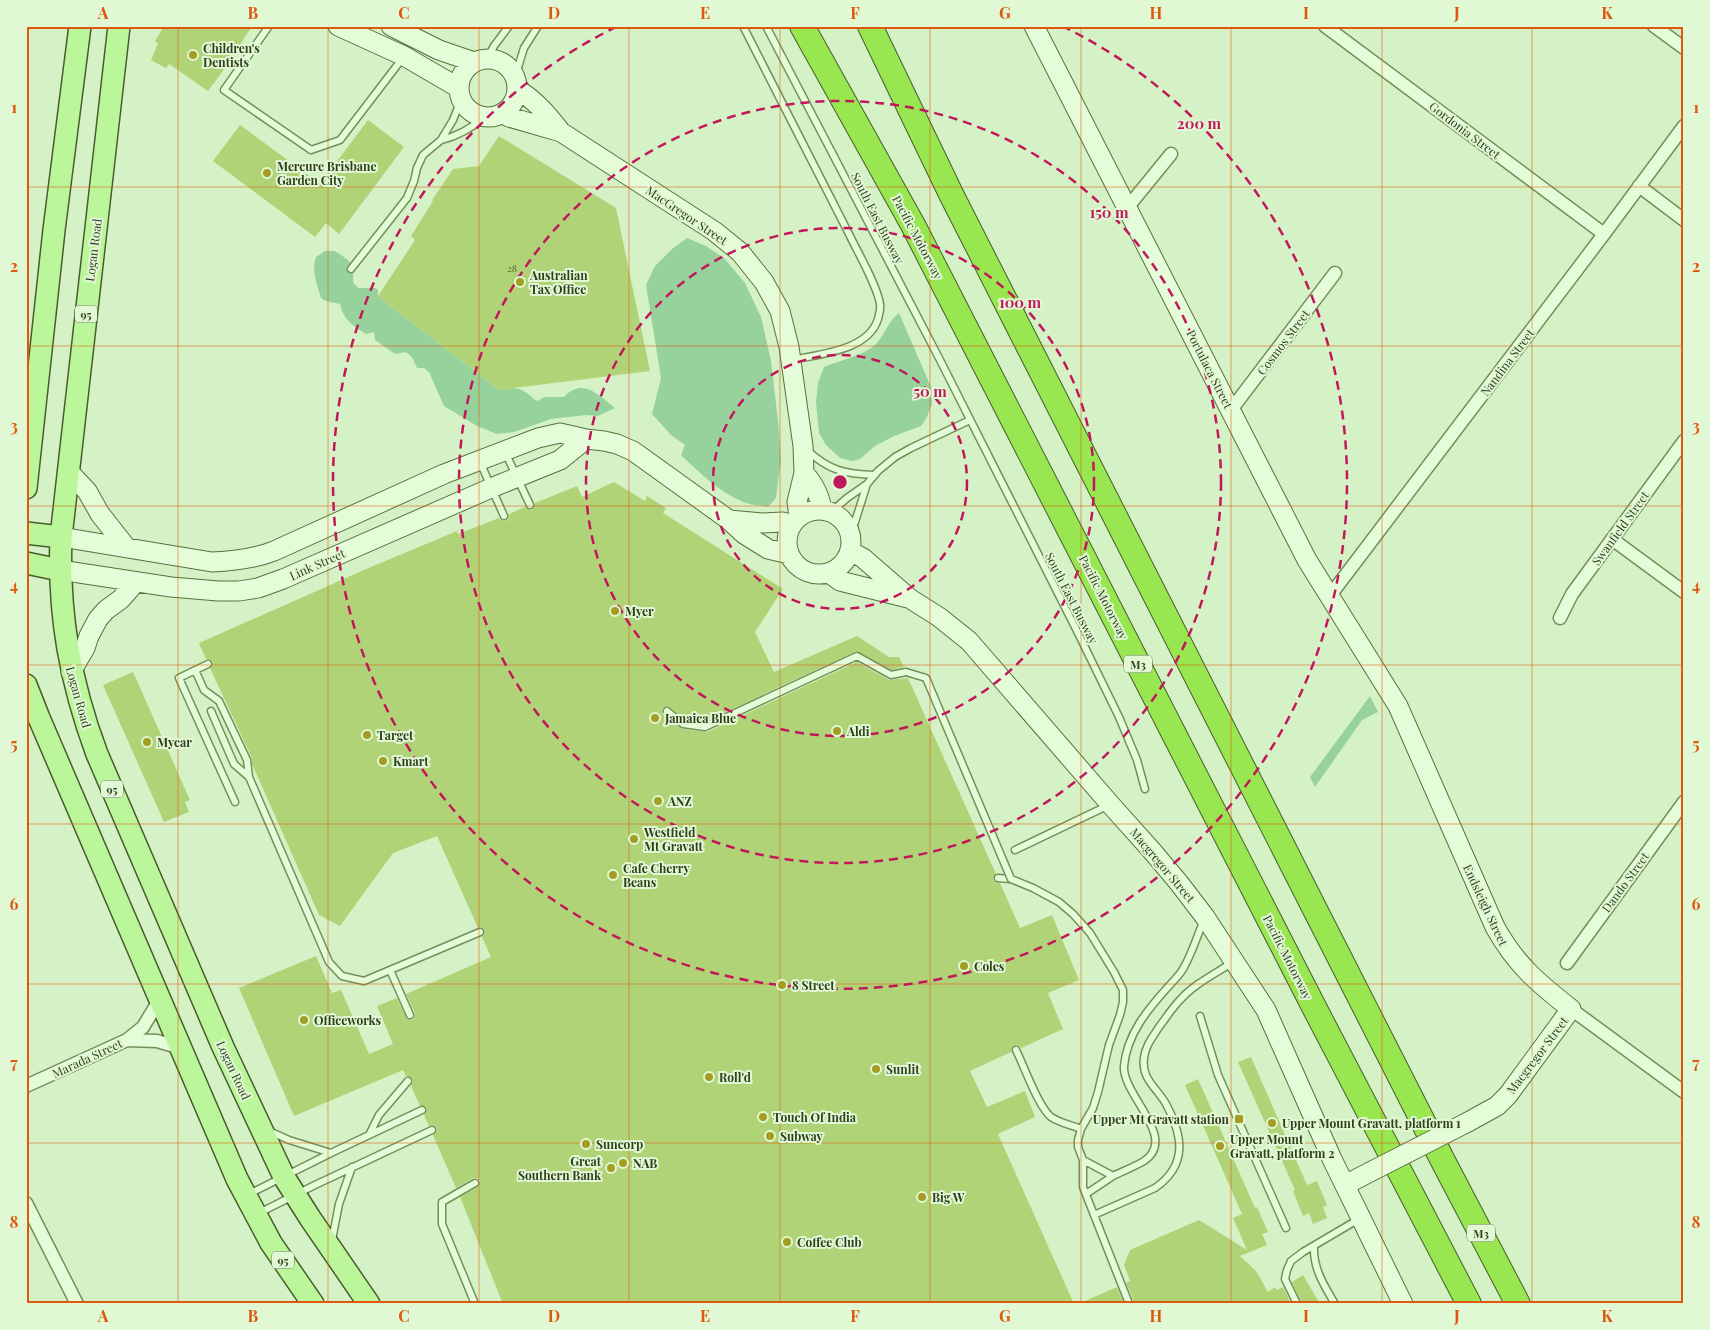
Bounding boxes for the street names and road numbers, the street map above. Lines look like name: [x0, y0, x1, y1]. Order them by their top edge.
street label: Gordonia Street: [1426, 98, 1505, 163]
street label: South East Busway: [848, 169, 908, 267]
street label: MacGregor Street: [643, 182, 731, 249]
street label: Pacific Motorway: [889, 192, 947, 282]
street label: Logan Road: [81, 218, 105, 282]
street label: Cosmos Street: [1253, 305, 1313, 378]
road number: 95: [75, 306, 97, 322]
street label: Nandina Street: [1477, 325, 1538, 399]
street label: Portulaca Street: [1183, 327, 1237, 412]
street label: Swanfield Street: [1588, 487, 1653, 568]
street label: Link Street: [287, 544, 348, 583]
street label: South East Busway: [1042, 549, 1102, 647]
street label: Pacific Motorway: [1076, 552, 1132, 642]
road number: M3: [1124, 656, 1152, 672]
street label: Logan Road: [63, 664, 95, 730]
road number: 95: [101, 781, 123, 798]
street label: Macgregor Street: [1127, 824, 1199, 906]
street label: Dando Street: [1598, 848, 1653, 915]
street label: Endsleigh Street: [1460, 862, 1512, 949]
street label: Pacific Motorway: [1260, 912, 1316, 1002]
street label: Macgregor Street: [1503, 1013, 1572, 1097]
street label: Marada Street: [49, 1034, 125, 1081]
street label: Logan Road: [213, 1038, 255, 1102]
road number: M3: [1467, 1224, 1495, 1242]
road number: 95: [272, 1252, 294, 1268]

